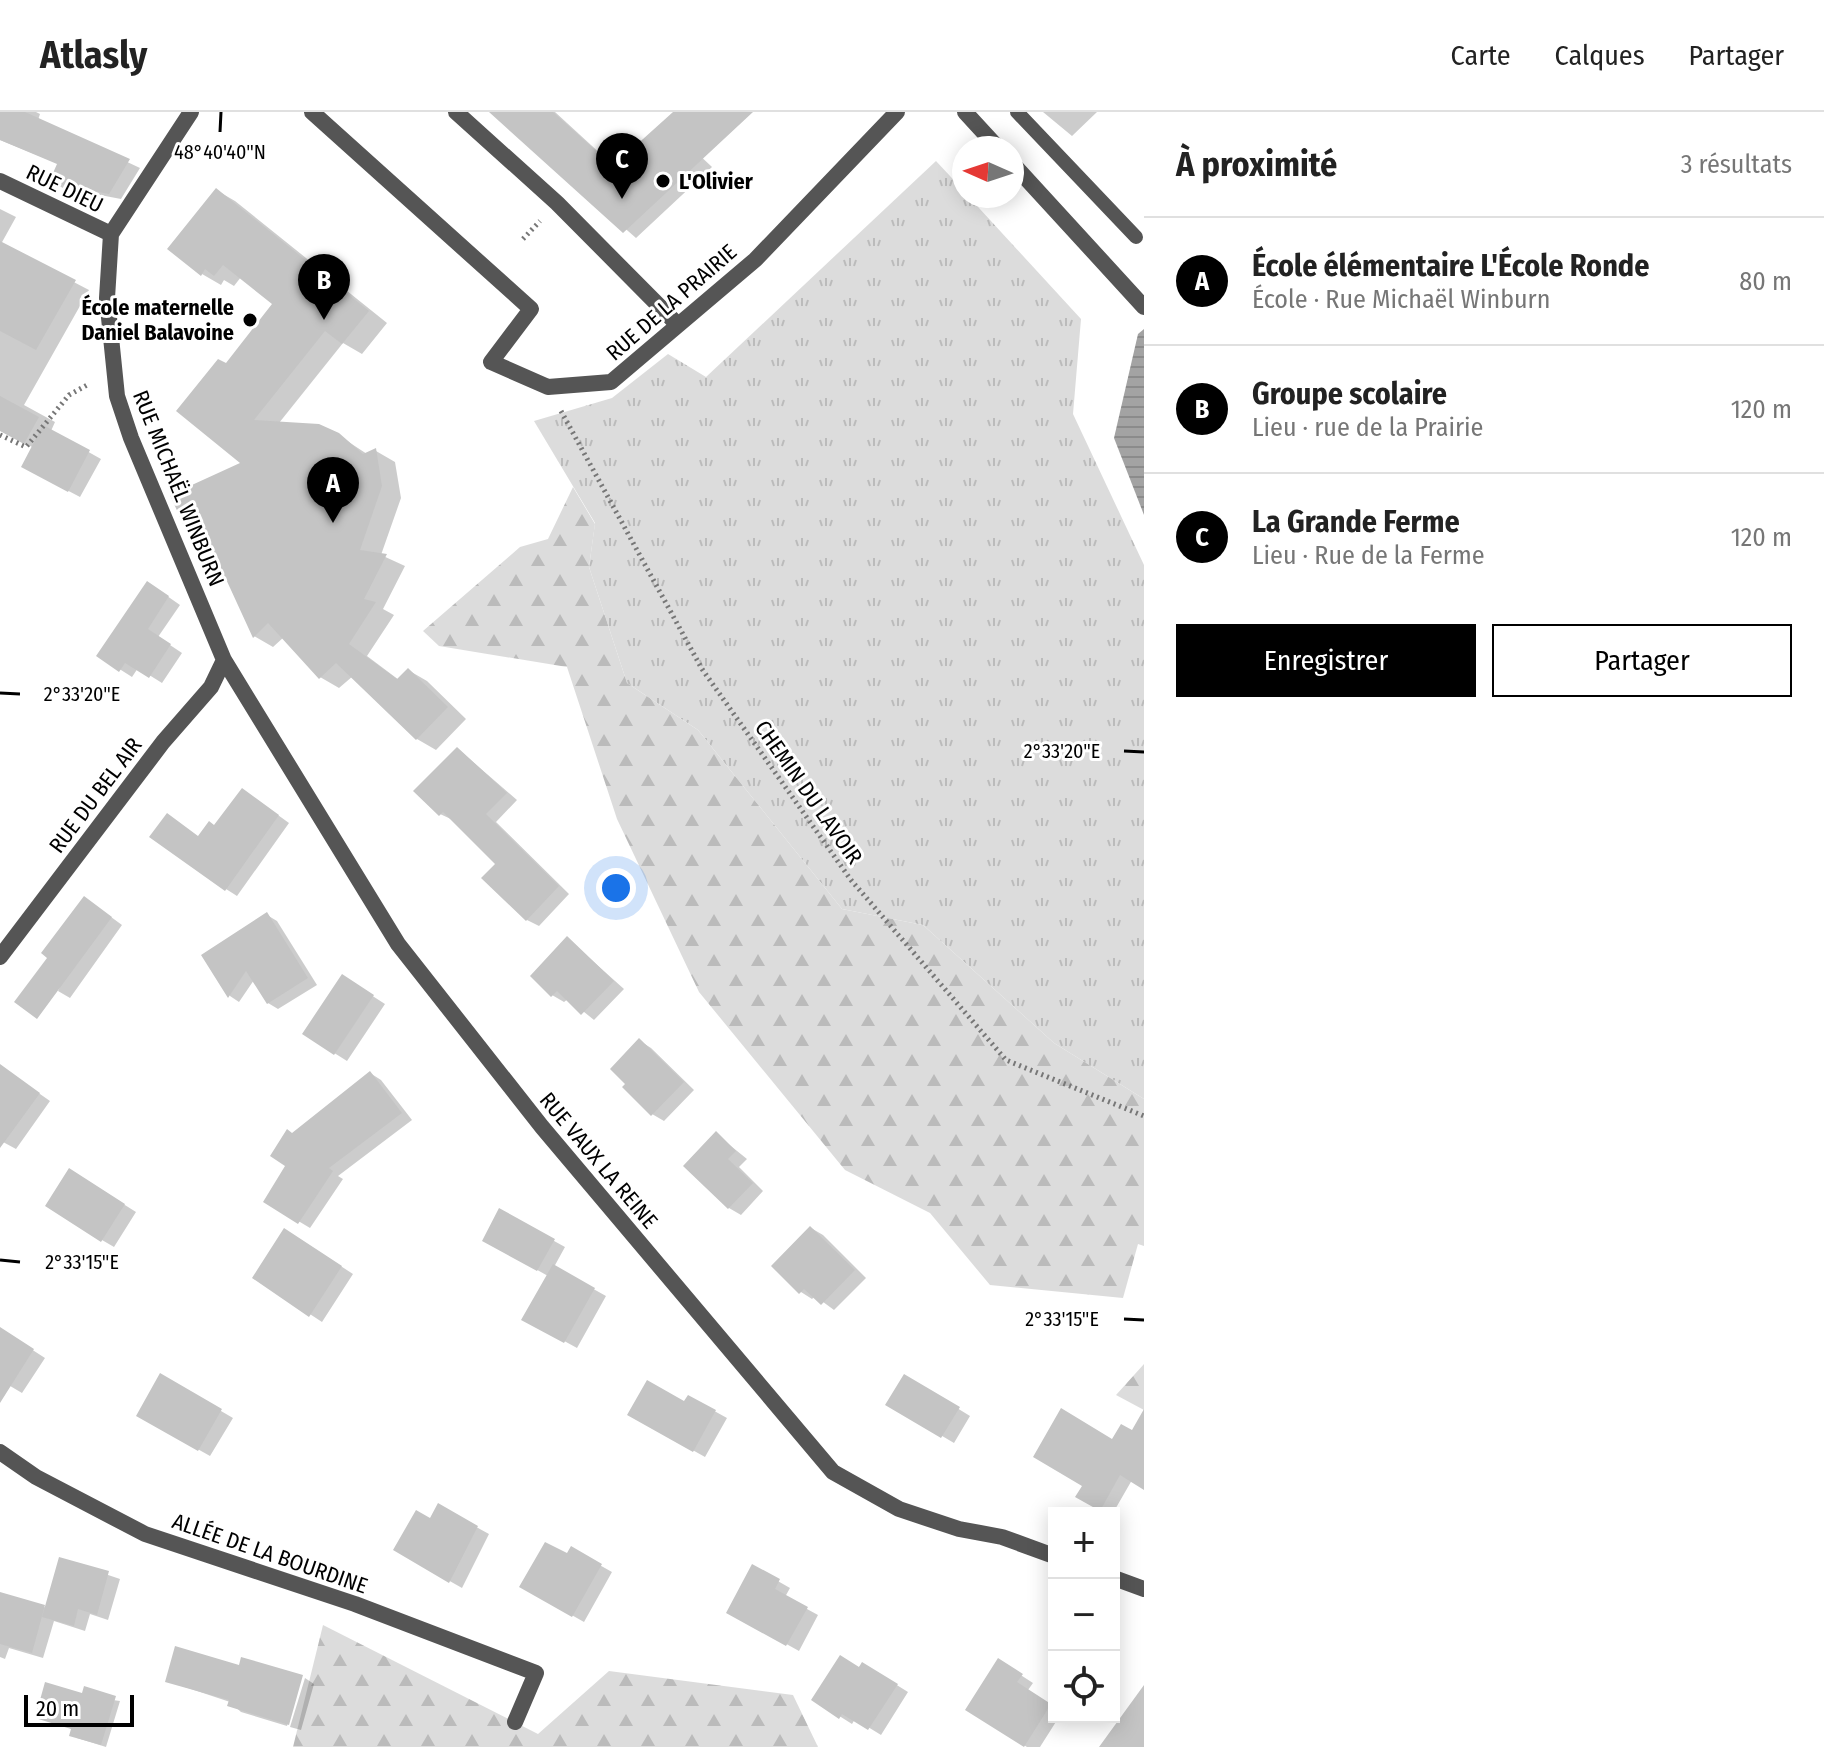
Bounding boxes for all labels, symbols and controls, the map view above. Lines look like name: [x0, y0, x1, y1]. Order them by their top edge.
text: Atlasly: [40, 32, 147, 78]
text: Carte: [1451, 39, 1511, 72]
text: Calques: [1555, 39, 1645, 72]
text: Partager: [1689, 39, 1784, 72]
pin: C: [596, 133, 648, 199]
north arrow: [952, 136, 1024, 208]
text: 48°40'40"N: [174, 140, 266, 164]
text: À proximité: [1176, 144, 1337, 185]
text: 3 résultats: [1681, 149, 1792, 180]
street label: RUE DIEU: [22, 158, 108, 219]
place label: L'Olivier: [679, 168, 754, 195]
marker: L'Olivier: [654, 172, 672, 190]
street label: RUE DE LA PRAIRIE: [601, 238, 742, 366]
text: École élémentaire L'École Ronde: [1252, 248, 1649, 284]
pin: B: [298, 254, 350, 320]
text: A: [1195, 266, 1209, 297]
text: 80 m: [1739, 266, 1792, 297]
text: École · Rue Michaël Winburn: [1252, 284, 1550, 315]
place label: École maternelle Daniel Balavoine: [81, 294, 234, 346]
marker: École maternelle Daniel Balavoine: [241, 311, 259, 329]
text: Groupe scolaire: [1252, 376, 1447, 412]
street label: RUE MICHAËL WINBURN: [127, 386, 230, 590]
text: B: [1195, 394, 1209, 425]
text: 120 m: [1731, 394, 1792, 425]
text: Lieu · rue de la Prairie: [1252, 412, 1483, 443]
pin: A: [307, 457, 359, 523]
text: La Grande Ferme: [1252, 504, 1460, 540]
text: C: [1195, 522, 1209, 553]
text: 120 m: [1731, 522, 1792, 553]
text: Lieu · Rue de la Ferme: [1252, 540, 1485, 571]
button: Enregistrer: [1176, 624, 1476, 697]
button: Partager: [1492, 624, 1792, 697]
text: 2°33'20"E: [44, 682, 120, 706]
street label: CHEMIN DU LAVOIR: [749, 715, 868, 869]
street label: RUE DU BEL AIR: [43, 732, 148, 858]
text: 2°33'20"E: [1024, 739, 1100, 763]
your location: [596, 868, 636, 908]
street label: RUE VAUX LA REINE: [534, 1087, 663, 1234]
text: 2°33'15"E: [45, 1250, 119, 1274]
text: 2°33'15"E: [1025, 1307, 1099, 1331]
street label: ALLÉE DE LA BOURDINE: [169, 1507, 371, 1600]
map controls: [1048, 1507, 1120, 1723]
button: +: [1048, 1507, 1120, 1579]
button: −: [1048, 1579, 1120, 1651]
button: locate: [1048, 1651, 1120, 1723]
scale bar: [24, 1691, 134, 1727]
text: 20 m: [36, 1695, 79, 1722]

